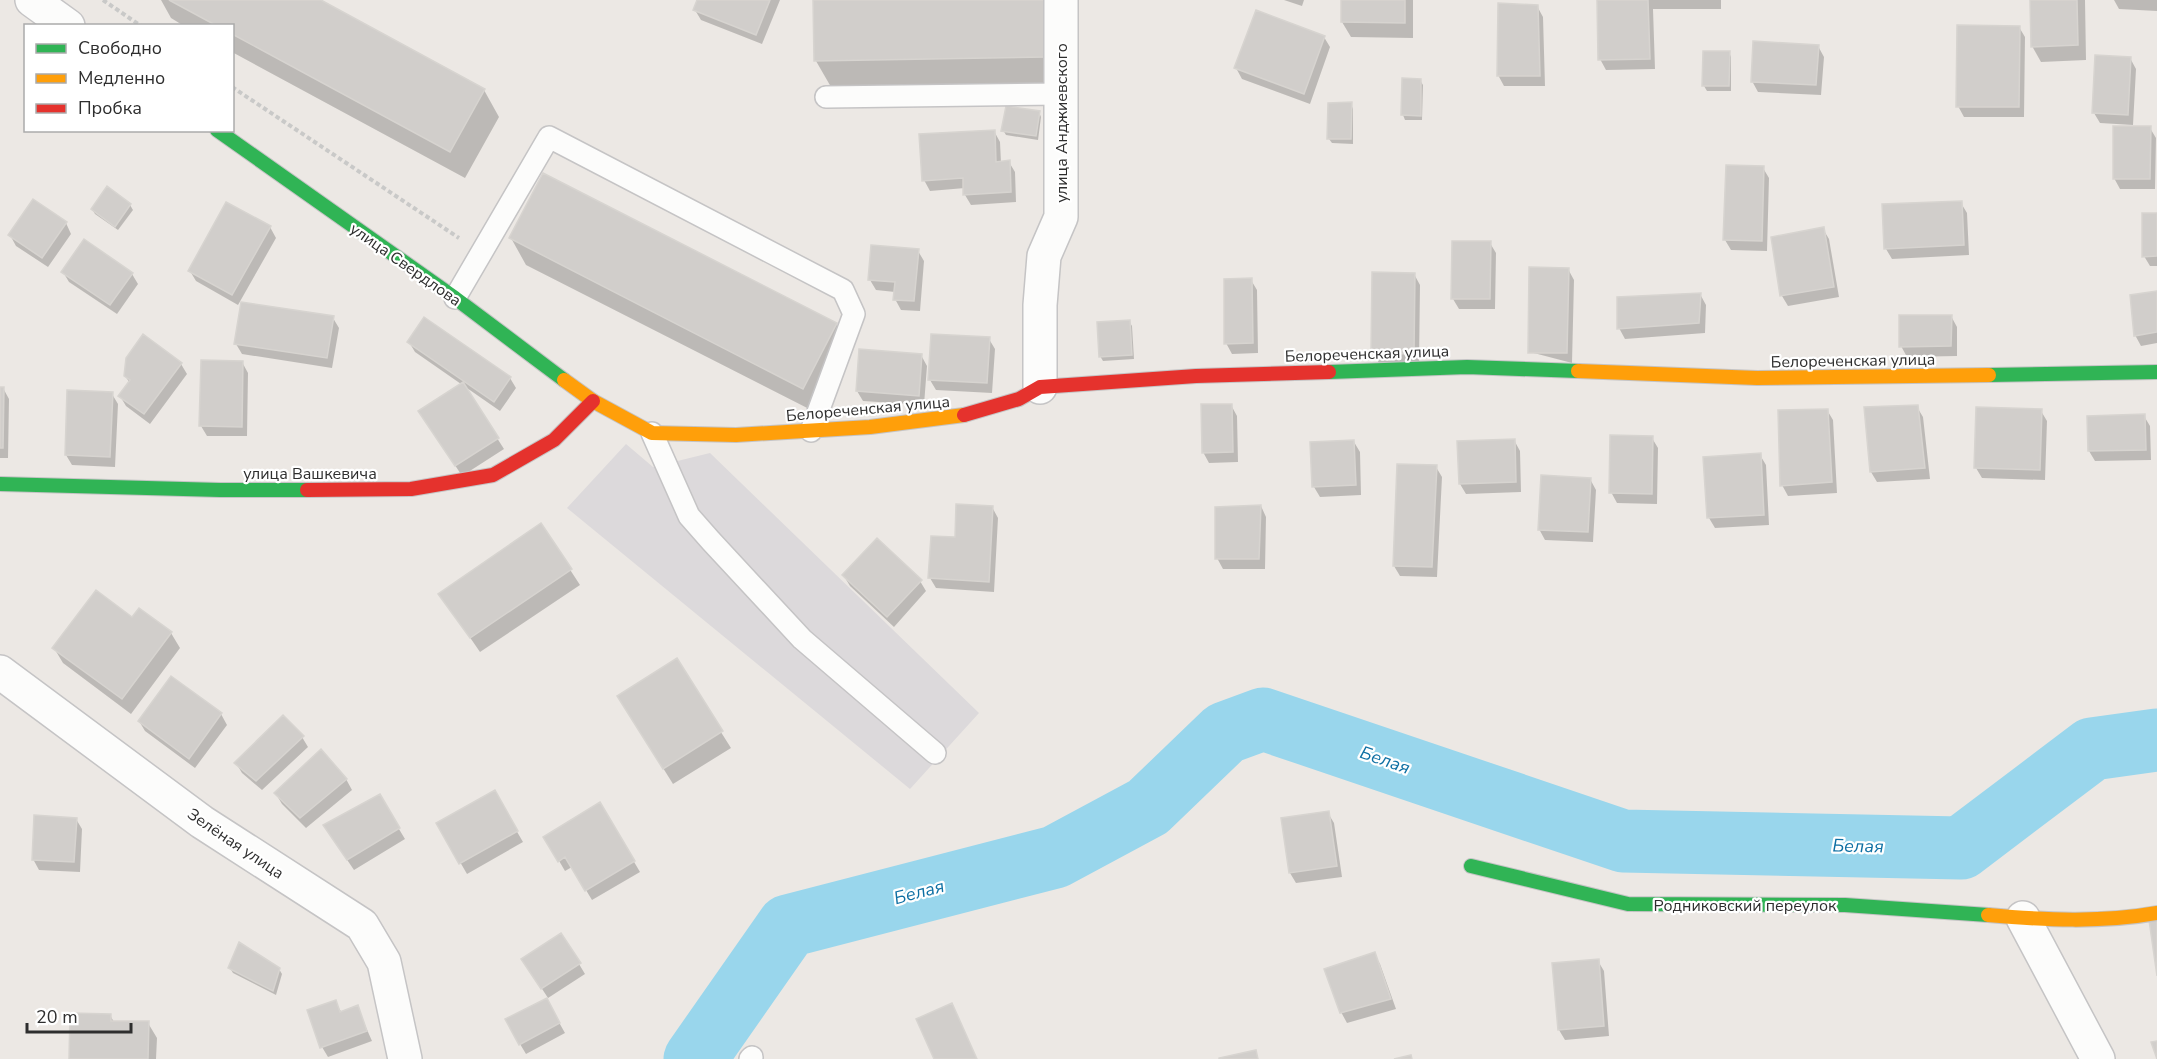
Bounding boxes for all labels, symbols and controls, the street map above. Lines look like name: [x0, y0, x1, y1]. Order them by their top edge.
legend: [24, 24, 234, 132]
text: Свободно: [78, 36, 162, 60]
street label: улица Анджиевского: [1051, 43, 1073, 203]
text: Медленно: [78, 66, 165, 90]
text: Пробка: [78, 96, 142, 120]
street label: улица Свердлова: [345, 218, 466, 312]
street label: Белореченская улица: [1284, 340, 1450, 368]
street label: Белореченская улица: [1771, 349, 1935, 373]
street label: Белореченская улица: [785, 391, 951, 427]
street label: улица Вашкевича: [243, 463, 377, 485]
water label: Белая: [1357, 740, 1413, 780]
street label: Зелёная улица: [183, 803, 288, 884]
water label: Белая: [1832, 834, 1884, 858]
water label: Белая: [891, 874, 947, 910]
street label: Родниковский переулок: [1654, 895, 1837, 917]
scale bar: [27, 996, 130, 1034]
text: 20 m: [36, 1005, 78, 1029]

